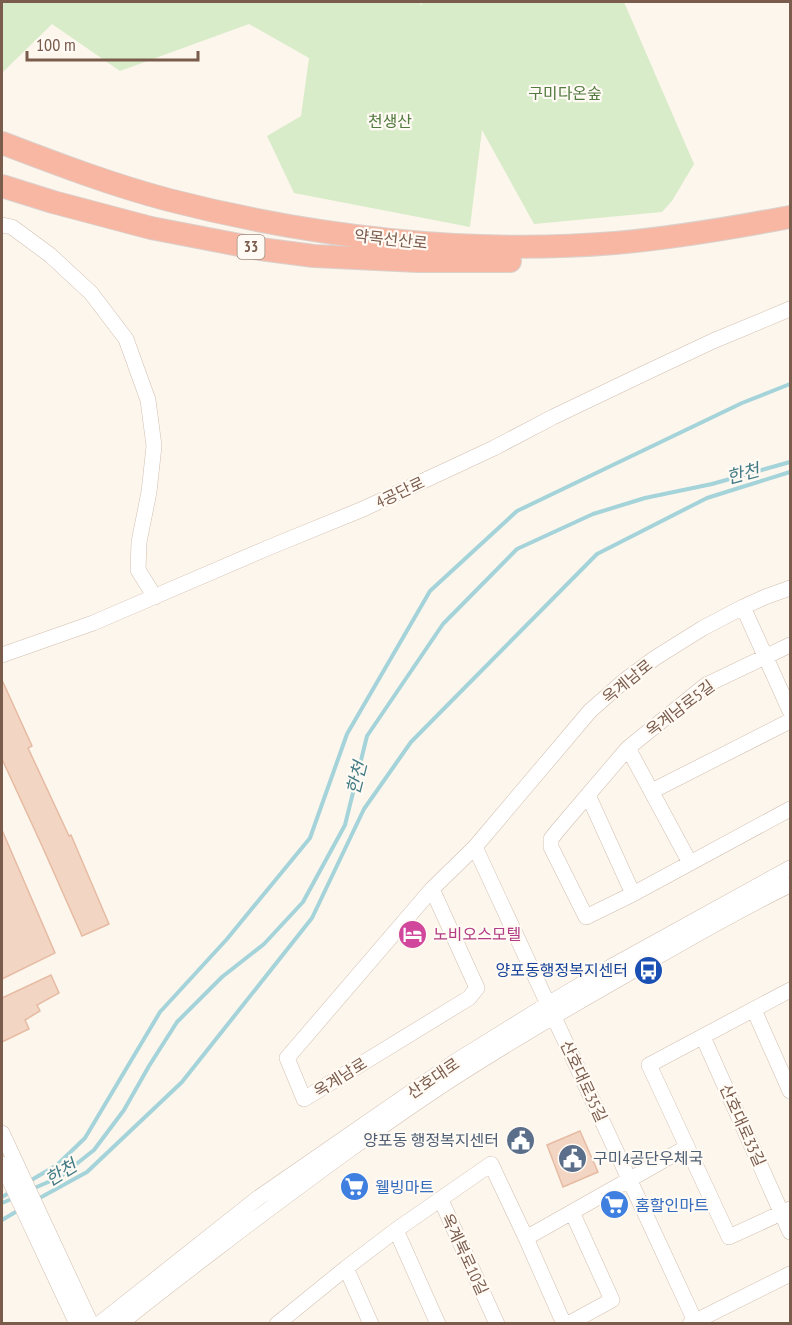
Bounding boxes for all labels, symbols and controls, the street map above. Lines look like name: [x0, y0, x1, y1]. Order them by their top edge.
scale bar: [27, 24, 198, 62]
text: 100 m: [36, 33, 76, 56]
park label: 구미다온숲: [528, 83, 602, 103]
park label: 천생산: [368, 111, 412, 131]
street label: 약목선산로: [353, 225, 429, 253]
road number: 33: [238, 235, 264, 259]
water label: 한천: [724, 457, 764, 489]
street label: 4공단로: [372, 472, 428, 512]
street label: 옥계남로: [598, 655, 656, 707]
street label: 옥계남로5길: [642, 676, 718, 740]
water label: 한천: [341, 757, 372, 797]
hotel icon: 노비오스모텔: [396, 918, 428, 950]
place label: 노비오스모텔: [433, 924, 521, 944]
bus stop icon: 양포동행정복지센터: [633, 954, 665, 986]
place label: 양포동행정복지센터: [496, 960, 628, 980]
street label: 산호대로35길: [556, 1037, 612, 1125]
street label: 옥계남로: [310, 1053, 370, 1101]
street label: 산호대로: [403, 1053, 463, 1103]
street label: 산호대로33길: [716, 1081, 770, 1169]
public building icon: 양포동 행정복지센터: [504, 1124, 536, 1156]
place label: 양포동 행정복지센터: [363, 1130, 499, 1150]
public building icon: 구미4공단우체국: [556, 1142, 588, 1174]
place label: 구미4공단우체국: [593, 1148, 703, 1168]
water label: 한천: [41, 1153, 83, 1191]
supermarket icon: 웰빙마트: [338, 1171, 370, 1203]
place label: 웰빙마트: [375, 1177, 434, 1197]
supermarket icon: 홈할인마트: [598, 1189, 630, 1221]
place label: 홈할인마트: [635, 1195, 709, 1215]
street label: 옥계북로10길: [437, 1210, 493, 1298]

